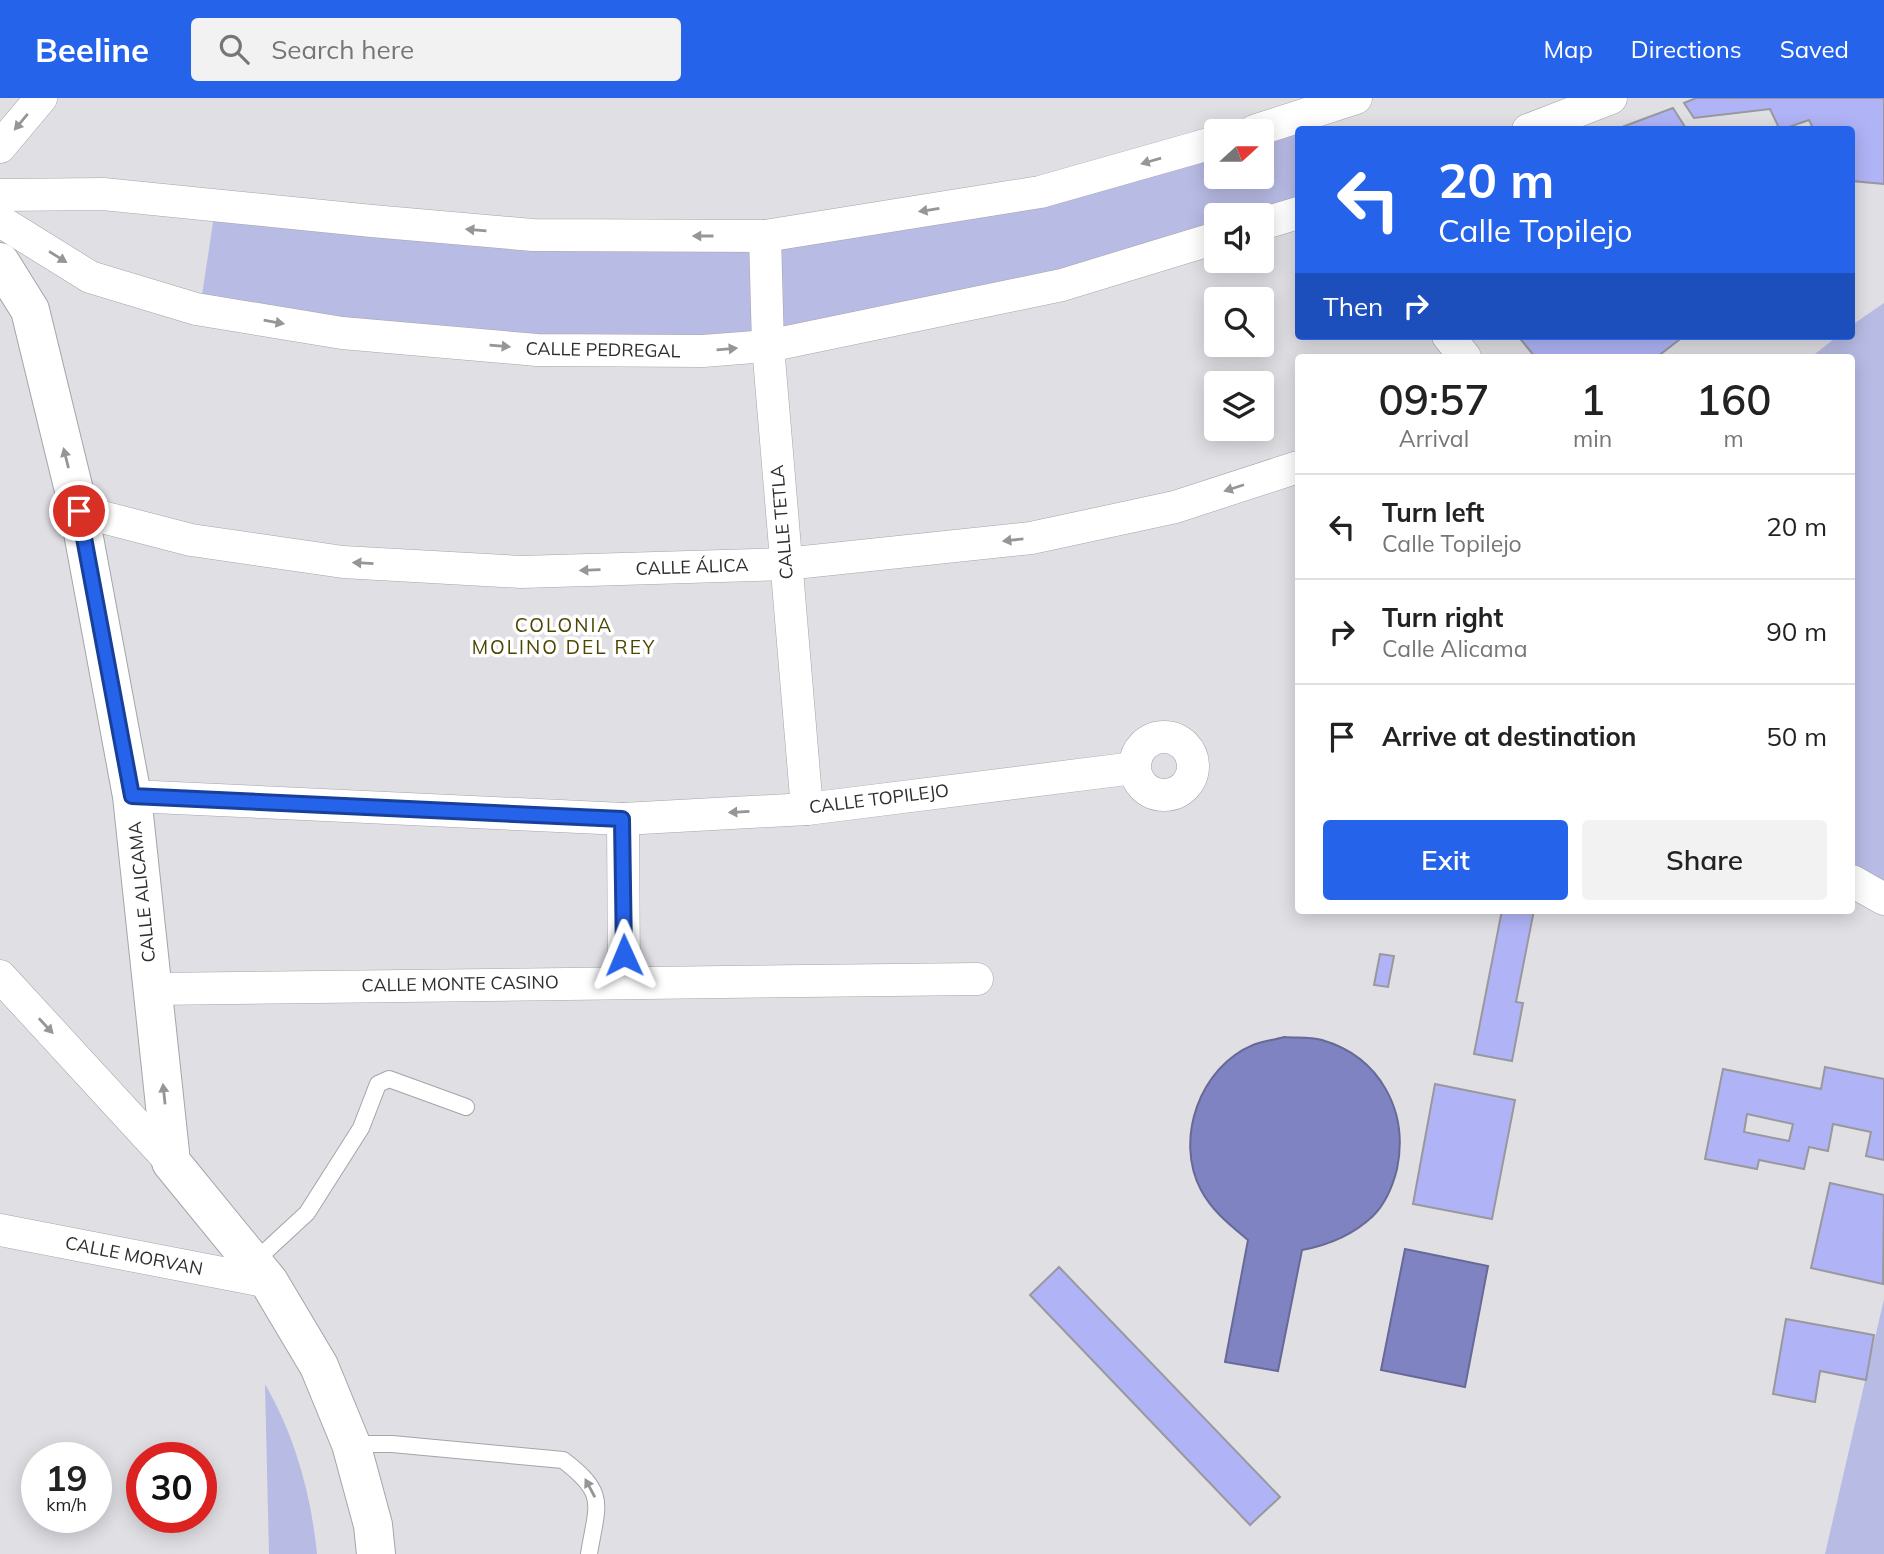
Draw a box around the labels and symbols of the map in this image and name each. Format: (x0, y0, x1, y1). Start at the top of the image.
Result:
one-way arrow (14, 114, 29, 131)
north arrow (1204, 119, 1274, 189)
one-way arrow (1140, 156, 1161, 166)
one-way arrow (918, 204, 940, 215)
one-way arrow (465, 224, 487, 235)
one-way arrow (692, 230, 714, 242)
one-way arrow (48, 250, 67, 263)
one-way arrow (263, 317, 285, 328)
street label: CALLE PEDREGAL (525, 337, 681, 362)
one-way arrow (489, 341, 511, 352)
one-way arrow (716, 343, 738, 354)
one-way arrow (60, 447, 71, 469)
street label: CALLE TETLA (765, 464, 798, 580)
pin (49, 481, 109, 541)
one-way arrow (1223, 483, 1244, 494)
one-way arrow (1001, 535, 1023, 546)
street label: CALLE ÁLICA (635, 553, 749, 580)
one-way arrow (352, 557, 374, 568)
one-way arrow (579, 565, 601, 576)
district label: COLONIA MOLINO DEL REY (472, 613, 656, 659)
street label: CALLE TOPILEJO (808, 779, 950, 818)
one-way arrow (728, 807, 750, 818)
street label: CALLE ALICAMA (123, 820, 160, 964)
position arrow (587, 918, 661, 992)
street label: CALLE MONTE CASINO (361, 970, 559, 997)
one-way arrow (38, 1017, 54, 1034)
one-way arrow (158, 1083, 169, 1105)
street label: CALLE MORVAN (63, 1231, 205, 1280)
speed limit sign: 30 (126, 1442, 217, 1533)
one-way arrow (585, 1478, 597, 1498)

